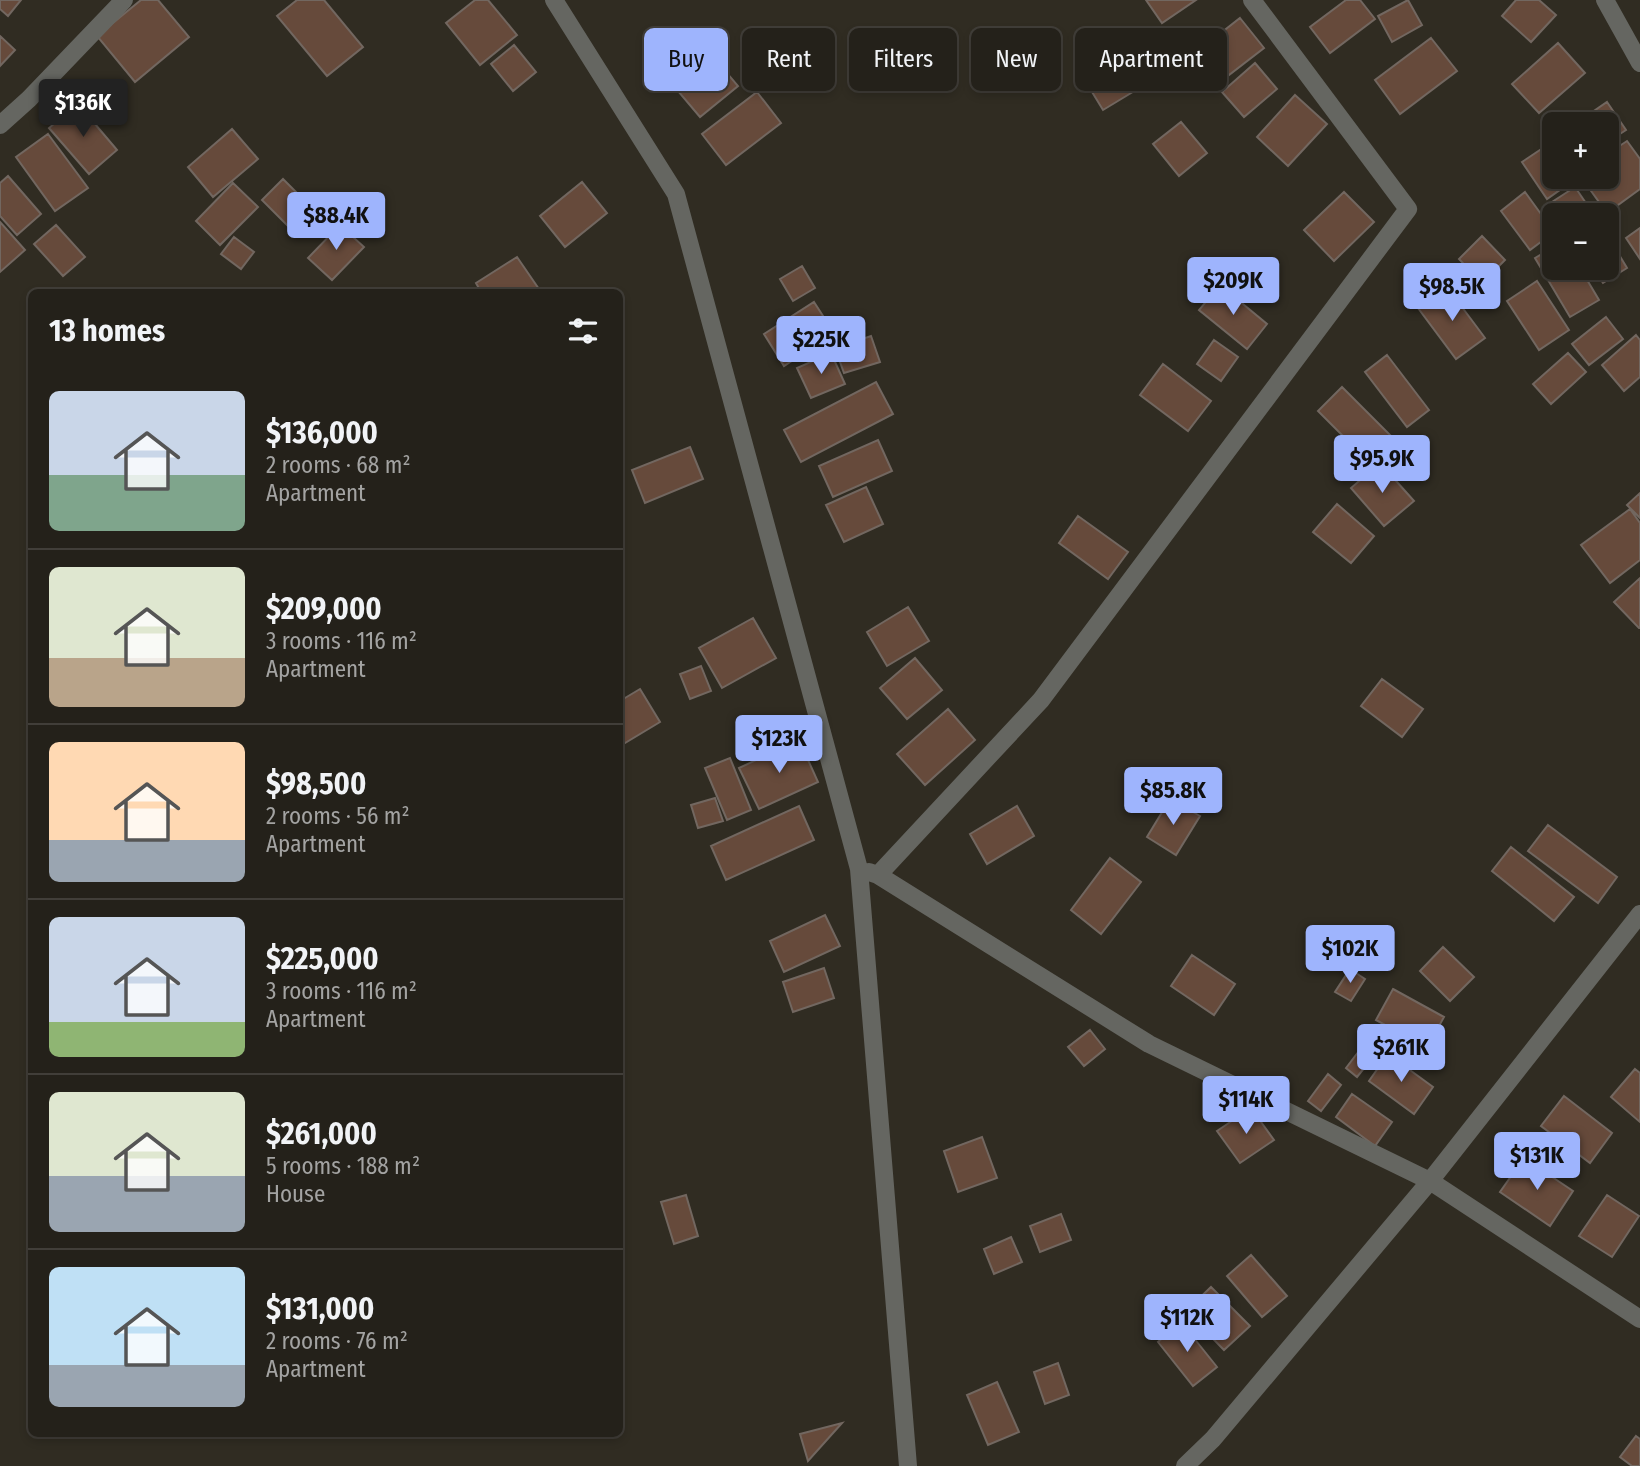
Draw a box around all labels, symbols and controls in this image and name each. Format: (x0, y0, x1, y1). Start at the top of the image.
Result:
chip: Buy (644, 28, 728, 91)
chip: Rent (742, 28, 835, 91)
chip: Filters (849, 28, 957, 91)
chip: New (971, 28, 1061, 91)
chip: Apartment (1075, 28, 1227, 91)
pin: $136K (34, 80, 132, 139)
text: $136K (55, 88, 111, 116)
map controls (1542, 112, 1619, 280)
button: + (1542, 112, 1619, 189)
pin: $88.4K (279, 192, 393, 252)
text: $88.4K (303, 201, 369, 229)
button: − (1542, 203, 1619, 280)
pin: $209K (1184, 258, 1282, 317)
pin: $98.5K (1395, 264, 1509, 323)
text: $209K (1203, 266, 1263, 294)
text: $98.5K (1419, 272, 1485, 300)
icon: filters (564, 312, 602, 350)
text: 13 homes (49, 313, 165, 349)
pin: $225K (772, 316, 870, 376)
text: $225K (792, 325, 850, 353)
text: $136,000 (266, 415, 378, 451)
icon: home (105, 419, 189, 503)
pin: $95.9K (1325, 435, 1439, 495)
text: $95.9K (1350, 444, 1414, 472)
text: 2 rooms · 68 m² (266, 451, 411, 479)
text: Apartment (266, 479, 366, 507)
text: $209,000 (266, 591, 382, 627)
icon: home (105, 595, 189, 679)
text: 3 rooms · 116 m² (266, 627, 417, 655)
text: Apartment (266, 655, 366, 683)
pin: $123K (730, 716, 828, 775)
text: $123K (751, 724, 807, 752)
text: $98,500 (266, 766, 366, 802)
pin: $85.8K (1116, 768, 1230, 827)
icon: home (105, 770, 189, 854)
text: $85.8K (1140, 776, 1206, 804)
text: 2 rooms · 56 m² (266, 802, 410, 830)
text: Apartment (266, 830, 366, 858)
pin: $102K (1301, 926, 1399, 985)
text: $102K (1322, 934, 1378, 962)
text: $225,000 (266, 941, 379, 977)
icon: home (105, 945, 189, 1029)
text: 3 rooms · 116 m² (266, 977, 417, 1005)
text: Apartment (266, 1005, 366, 1033)
pin: $261K (1352, 1024, 1450, 1084)
text: $261K (1373, 1033, 1429, 1061)
pin: $114K (1197, 1076, 1295, 1136)
text: $114K (1219, 1085, 1273, 1113)
text: $261,000 (266, 1116, 377, 1152)
icon: home (105, 1120, 189, 1204)
pin: $131K (1488, 1132, 1586, 1192)
text: $131K (1510, 1141, 1564, 1169)
text: 5 rooms · 188 m² (266, 1152, 420, 1180)
text: House (266, 1180, 325, 1208)
text: $131,000 (266, 1291, 374, 1327)
pin: $112K (1138, 1294, 1236, 1354)
icon: home (105, 1295, 189, 1379)
text: $112K (1160, 1303, 1214, 1331)
text: 2 rooms · 76 m² (266, 1327, 408, 1355)
text: Apartment (266, 1355, 366, 1383)

